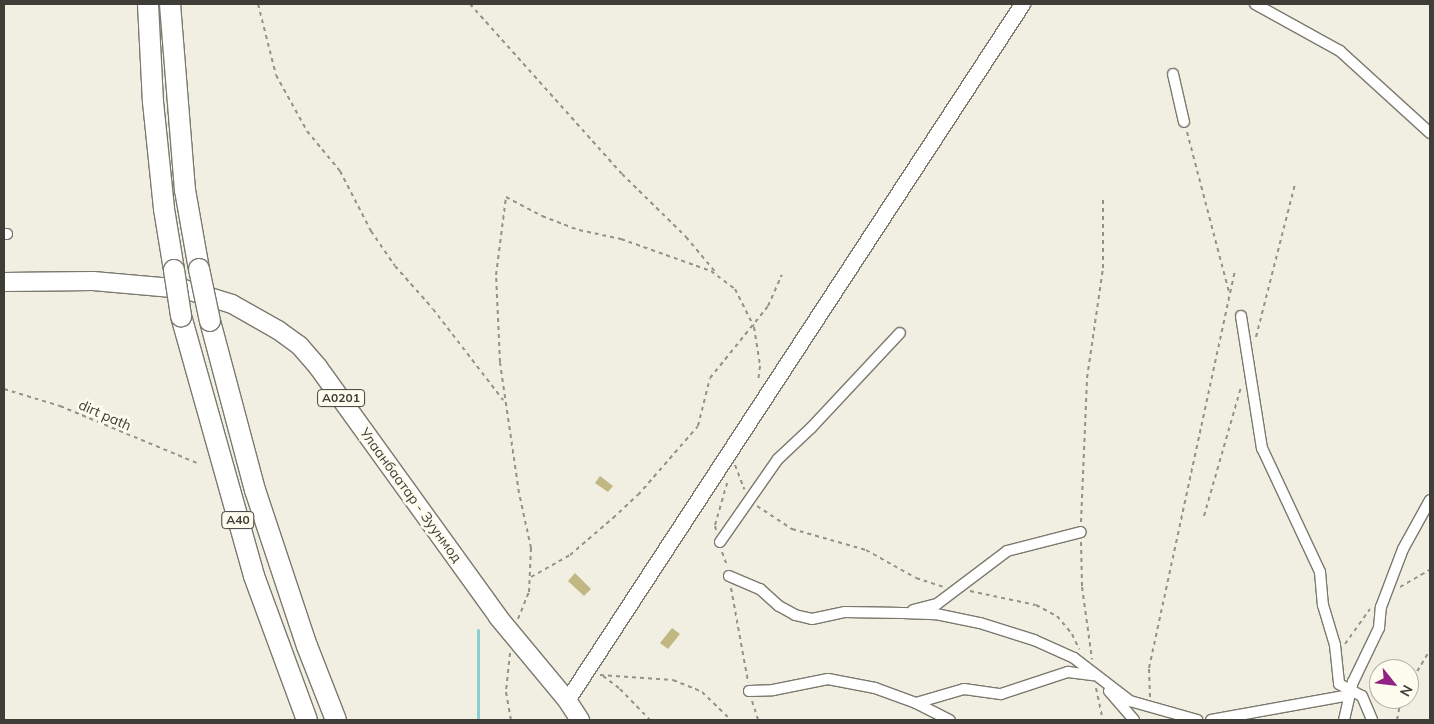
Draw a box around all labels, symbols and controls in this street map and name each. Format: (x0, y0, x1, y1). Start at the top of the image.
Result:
road number: A0201 (316, 388, 366, 408)
street label: dirt path (76, 396, 134, 434)
street label: Улаанбаатар - Зуунмод (356, 424, 466, 566)
road number: A40 (220, 510, 256, 530)
north arrow (1369, 659, 1419, 709)
text: N (1396, 682, 1417, 700)

